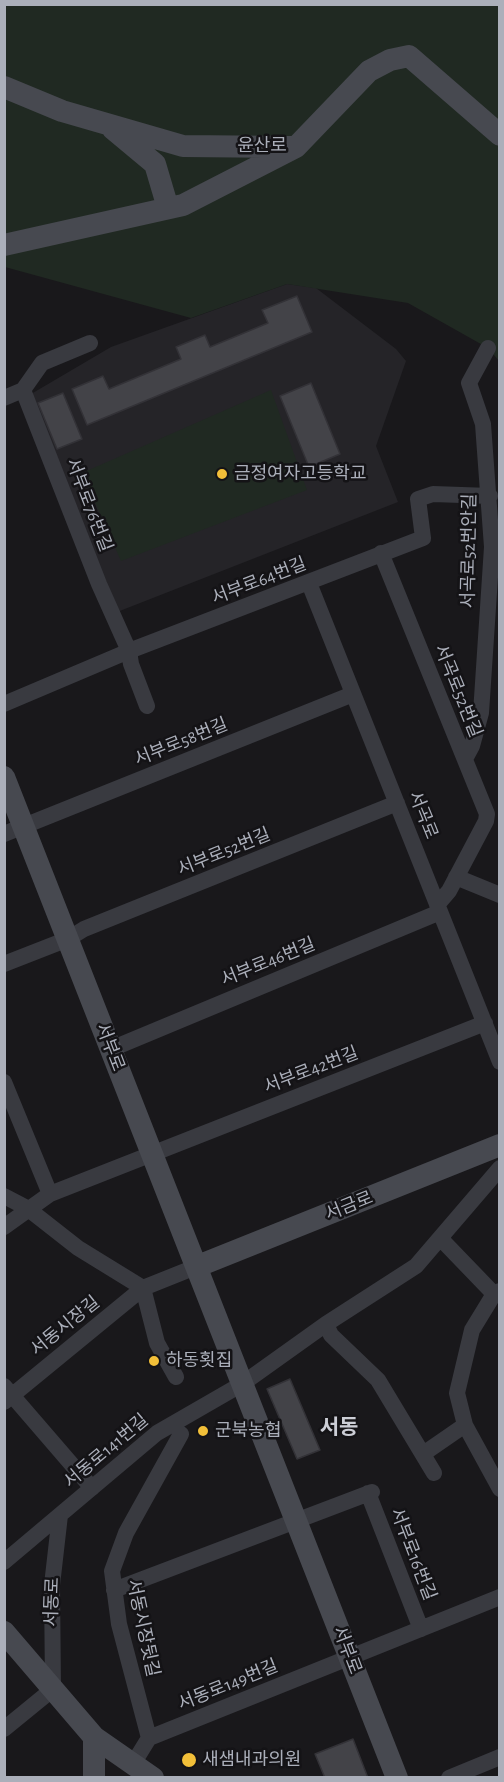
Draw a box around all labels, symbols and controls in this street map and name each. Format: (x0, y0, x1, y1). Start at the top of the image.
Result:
street label: 윤산로 (237, 135, 287, 157)
street label: 서부로76번길 (61, 455, 117, 555)
place label: 금정여자고등학교 (234, 463, 366, 485)
marker: 금정여자고등학교 (215, 467, 229, 481)
street label: 서곡로52번안길 (457, 493, 481, 609)
street label: 서부로64번길 (208, 553, 310, 609)
street label: 서곡로52번길 (430, 641, 486, 741)
street label: 서부로58번길 (131, 713, 231, 771)
street label: 서곡로 (404, 788, 442, 842)
street label: 서부로52번길 (174, 824, 274, 880)
street label: 서부로46번길 (218, 933, 318, 991)
street label: 서부로 (91, 1020, 129, 1074)
street label: 서부로42번길 (261, 1042, 361, 1098)
street label: 서금로 (322, 1187, 376, 1225)
street label: 서동시장길 (26, 1292, 104, 1360)
place label: 하동횟집 (166, 1350, 232, 1372)
marker: 하동횟집 (147, 1354, 161, 1368)
street label: 서동로141번길 (59, 1409, 153, 1493)
district label: 서동 (320, 1415, 358, 1441)
place label: 군북농협 (215, 1420, 281, 1442)
marker: 군북농협 (196, 1424, 210, 1438)
street label: 서부로16번길 (385, 1505, 441, 1603)
street label: 서동로 (40, 1577, 64, 1627)
street label: 서동시장뒷길 (122, 1577, 164, 1679)
street label: 서부로 (328, 1623, 366, 1677)
street label: 서동로149번길 (175, 1655, 281, 1715)
place label: 새샘내과의원 (202, 1749, 301, 1771)
marker: 새샘내과의원 (180, 1751, 198, 1769)

